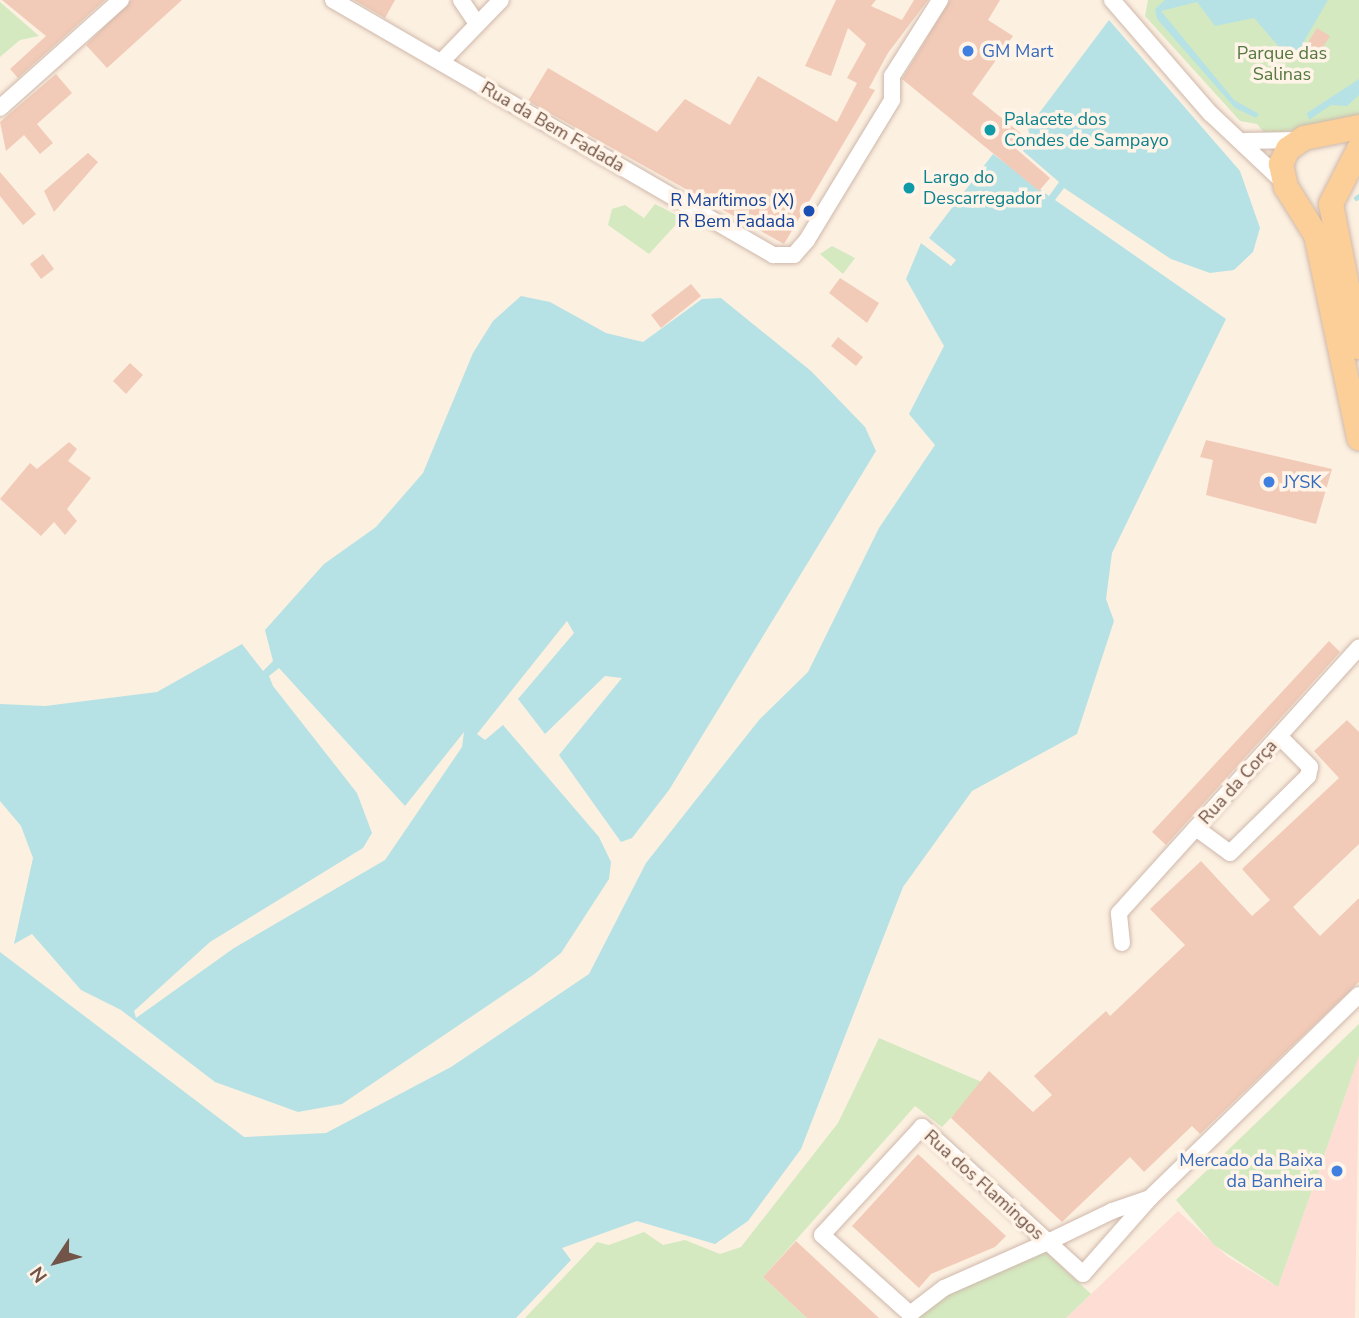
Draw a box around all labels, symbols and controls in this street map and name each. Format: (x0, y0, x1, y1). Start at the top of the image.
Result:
place label: GM Mart (982, 40, 1053, 62)
marker: GM Mart (960, 43, 976, 59)
park label: Parque das Salinas (1237, 43, 1327, 86)
street label: Rua da Bem Fadada (478, 77, 628, 177)
place label: Palacete dos Condes de Sampayo (1004, 109, 1169, 152)
marker: Palacete dos Condes de Sampayo (982, 122, 998, 138)
place label: Largo do Descarregador (923, 167, 1042, 210)
marker: Largo do Descarregador (901, 180, 917, 196)
place label: R Marítimos (X) R Bem Fadada (670, 190, 795, 232)
marker: R Marítimos (X) R Bem Fadada (801, 203, 817, 219)
place label: JYSK (1283, 471, 1321, 493)
marker: JYSK (1261, 474, 1277, 490)
street label: Rua da Corça (1194, 735, 1282, 829)
street label: Rua dos Flamingos (920, 1126, 1048, 1244)
place label: Mercado da Baixa da Banheira (1179, 1150, 1323, 1192)
marker: Mercado da Baixa da Banheira (1329, 1163, 1345, 1179)
north arrow (21, 1227, 91, 1297)
text: N (24, 1261, 54, 1288)

